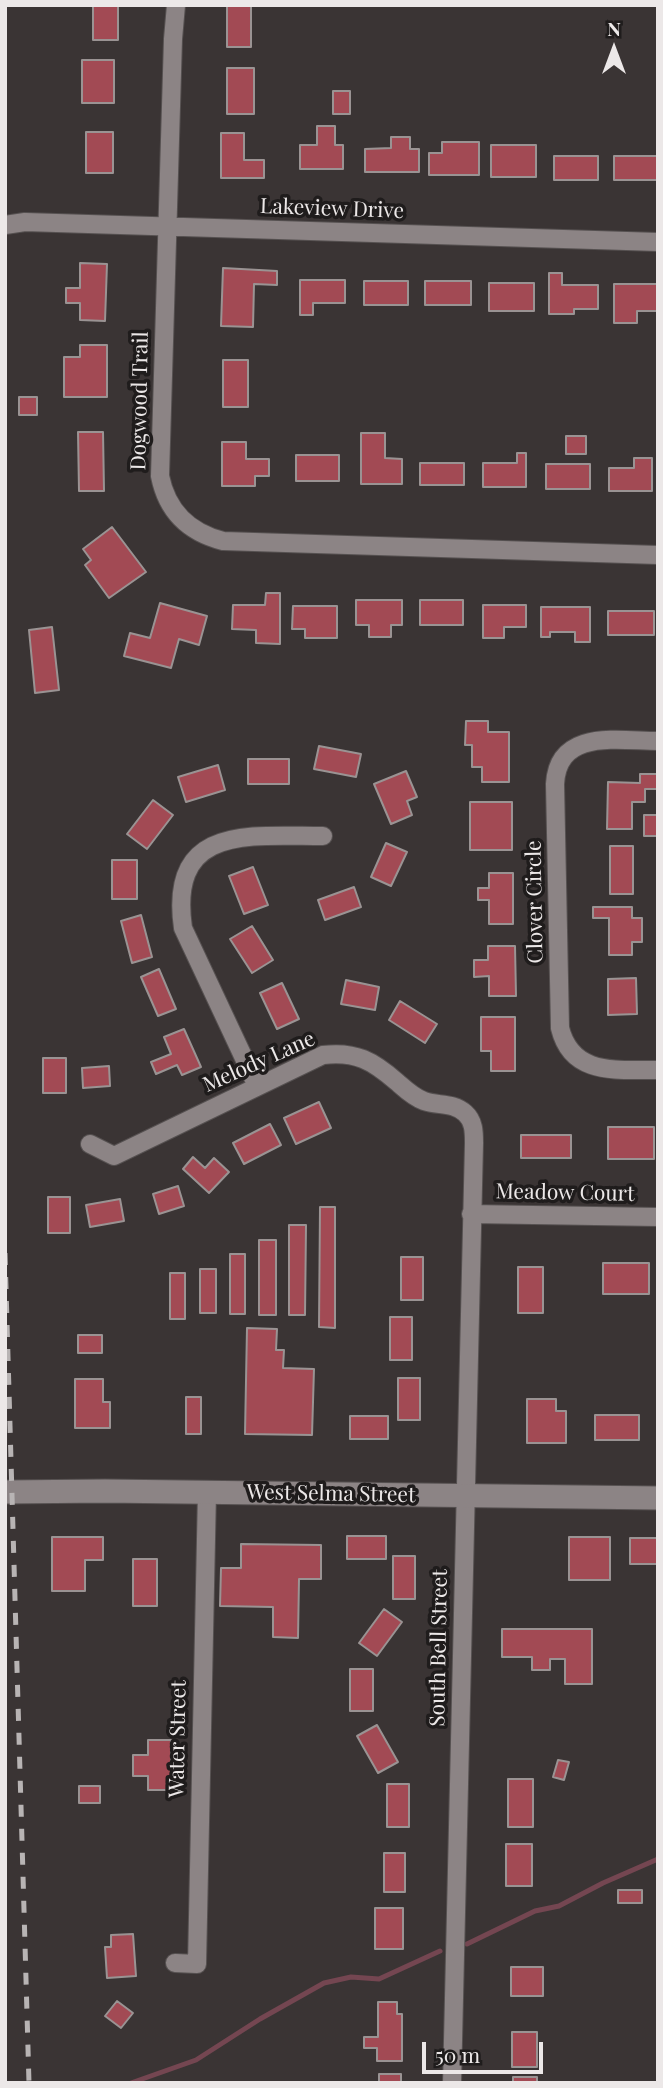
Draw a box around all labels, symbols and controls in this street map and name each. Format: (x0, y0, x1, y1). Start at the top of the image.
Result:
north arrow (579, 14, 649, 84)
text: N (607, 15, 621, 41)
street label: Lakeview Drive (260, 194, 404, 224)
street label: Dogwood Trail (126, 331, 154, 471)
street label: Clover Circle (521, 840, 549, 964)
street label: Melody Lane (199, 1026, 319, 1098)
street label: Meadow Court (495, 1179, 635, 1207)
street label: West Selma Street (246, 1480, 416, 1508)
street label: South Bell Street (425, 1569, 453, 1727)
street label: Water Street (164, 1680, 192, 1798)
scale bar (425, 2028, 546, 2072)
text: 50 m (435, 2040, 480, 2068)

